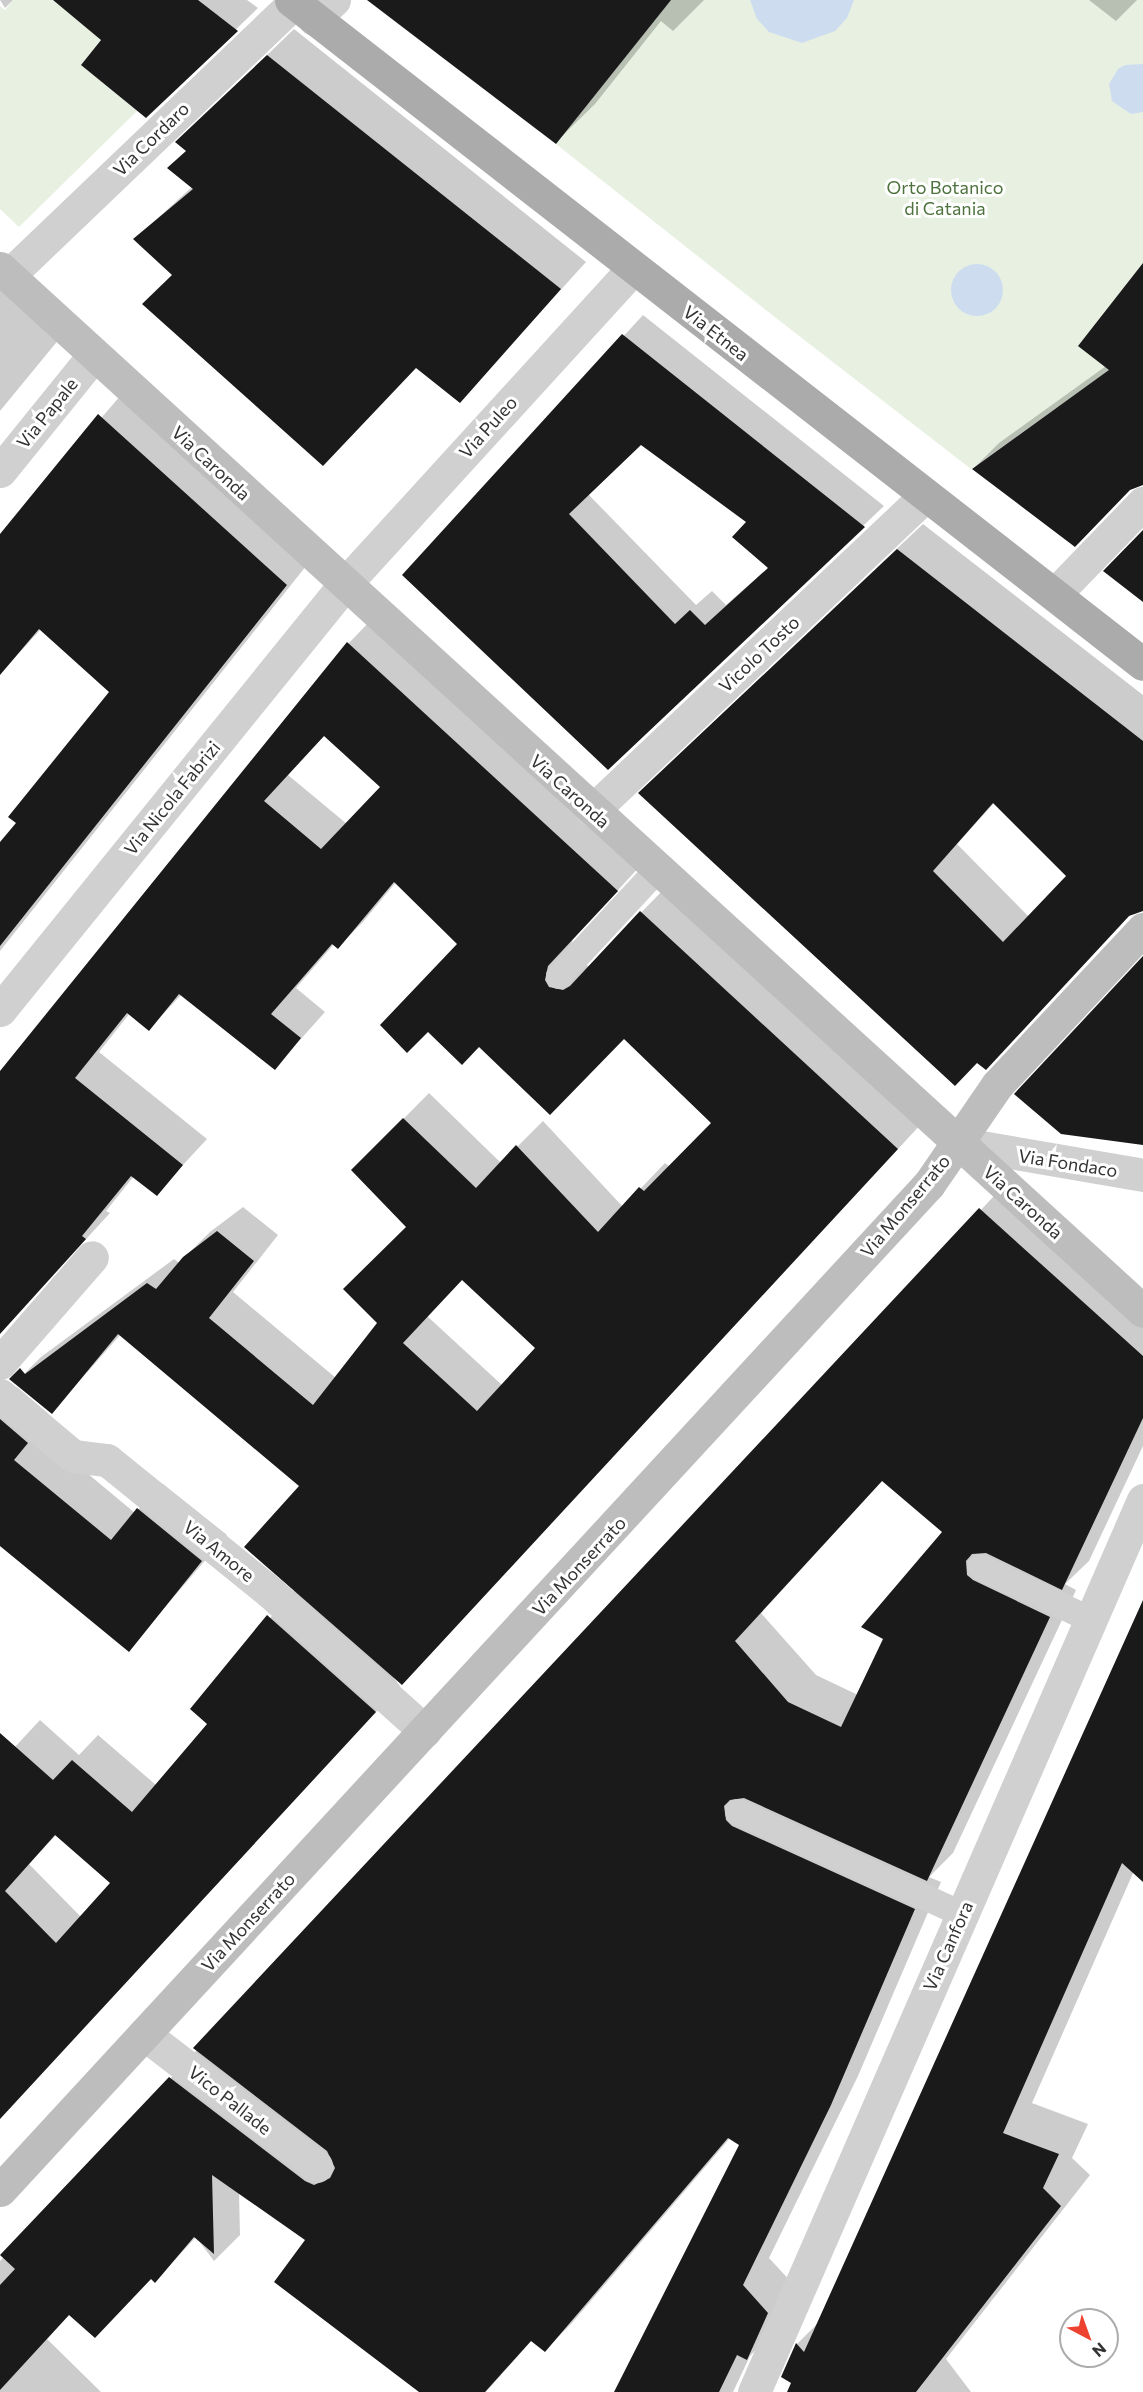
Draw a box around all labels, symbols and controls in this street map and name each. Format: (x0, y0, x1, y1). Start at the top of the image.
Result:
street label: Via Cordaro (109, 97, 193, 181)
park label: Orto Botanico di Catania (887, 177, 1003, 219)
street label: Via Etnea (679, 301, 753, 365)
street label: Via Papale (12, 373, 82, 453)
street label: Via Puleo (455, 392, 521, 462)
street label: Via Caronda (167, 421, 255, 505)
street label: Vicolo Tosto (714, 611, 804, 697)
street label: Via Nicola Fabrizi (119, 737, 225, 859)
street label: Via Caronda (526, 750, 614, 832)
street label: Via Fondaco (1017, 1144, 1119, 1182)
street label: Via Monserrato (856, 1150, 954, 1262)
street label: Via Caronda (979, 1161, 1067, 1243)
street label: Via Monserrato (528, 1512, 630, 1620)
street label: Via Amore (179, 1516, 259, 1586)
street label: Via Monserrato (197, 1868, 299, 1976)
street label: Via Canfora (919, 1898, 977, 1994)
street label: Vico Pallade (184, 2061, 276, 2139)
north arrow (1059, 2308, 1119, 2368)
text: N (1089, 2339, 1111, 2362)

